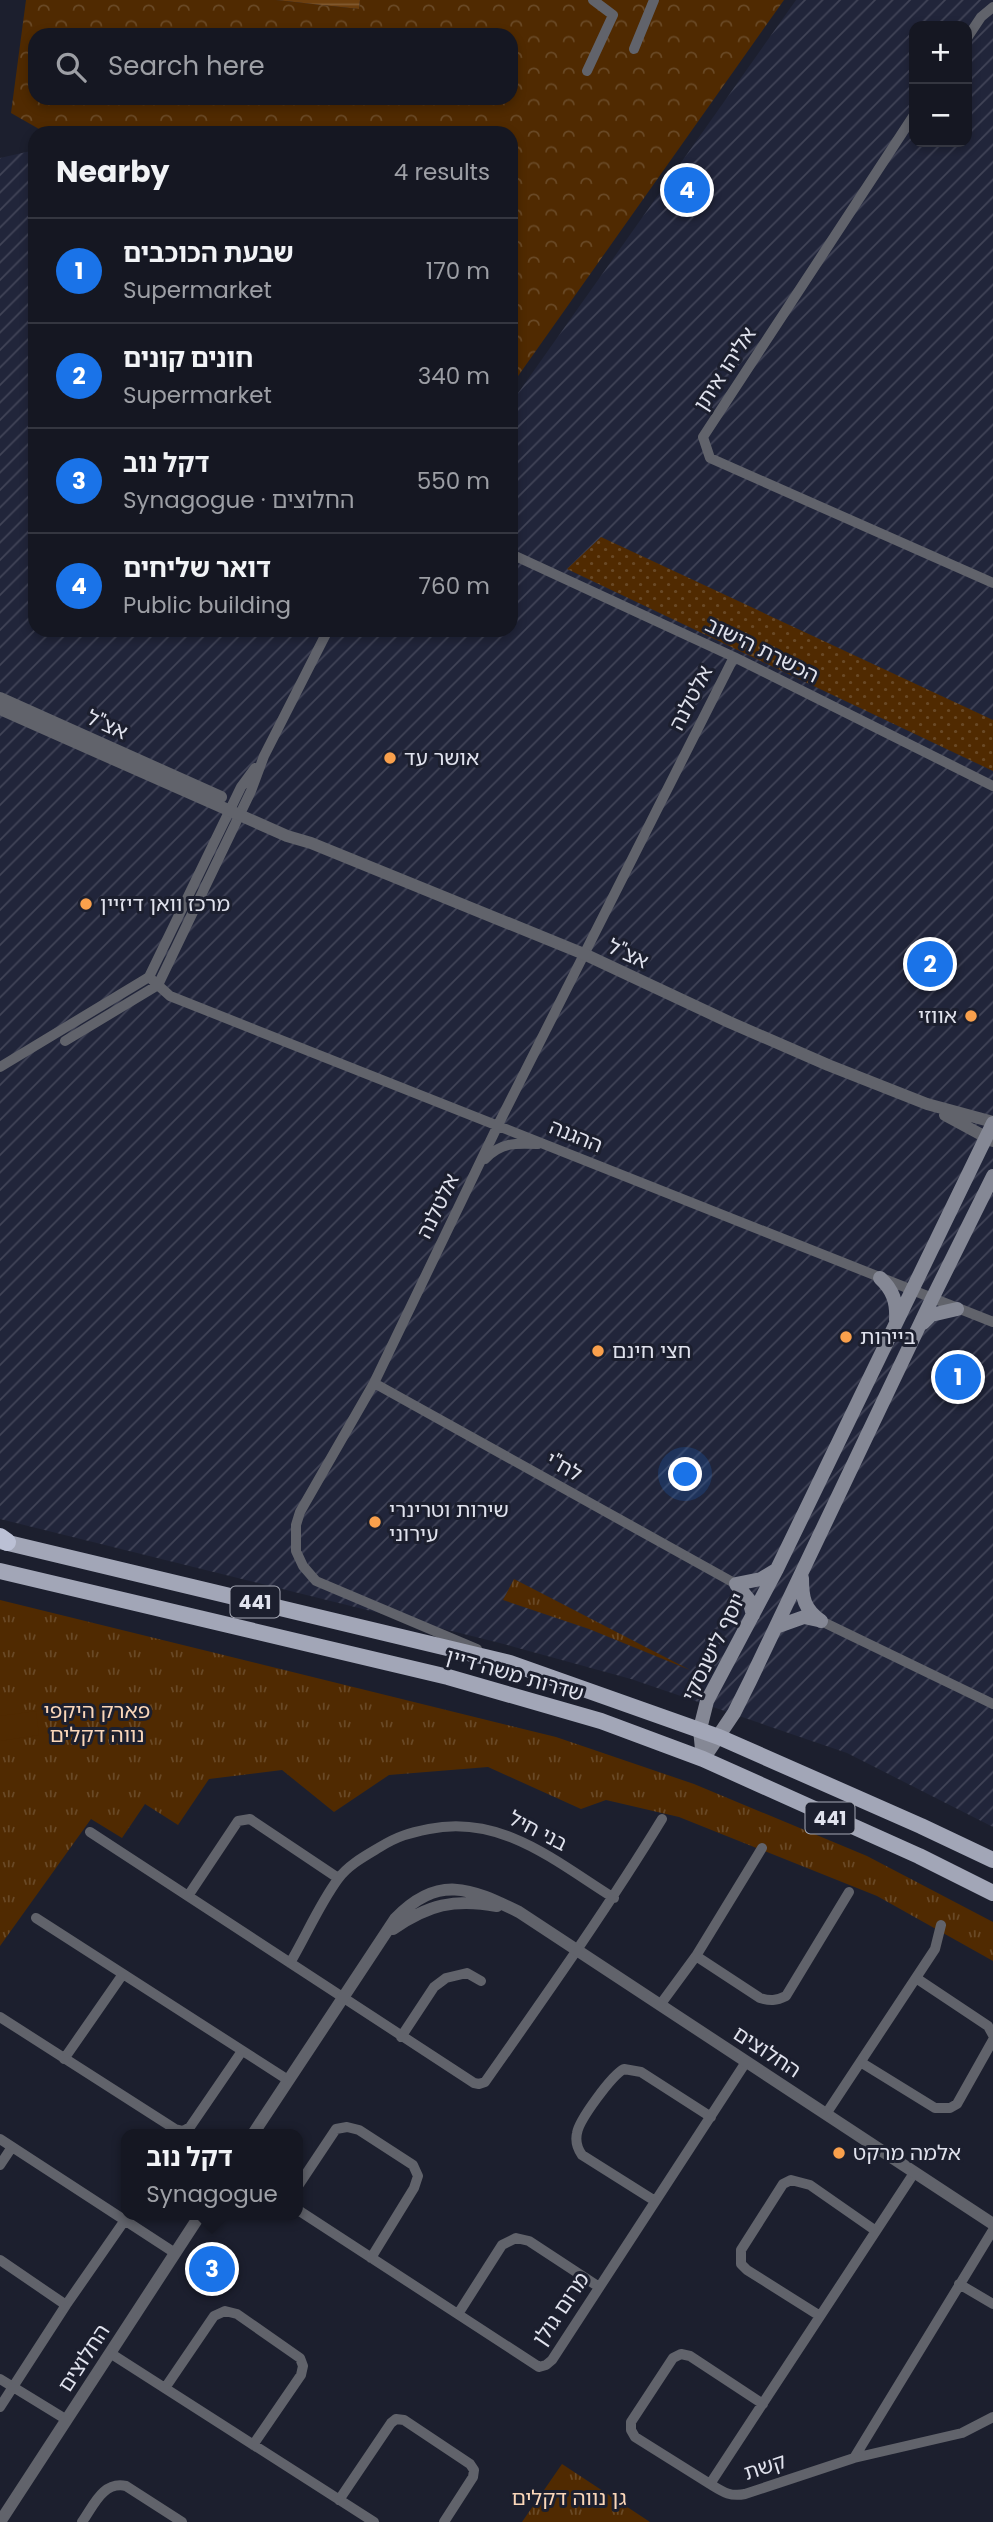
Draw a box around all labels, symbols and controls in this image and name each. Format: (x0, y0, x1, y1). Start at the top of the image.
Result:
map controls (909, 21, 972, 147)
button: + (909, 21, 972, 84)
search box (28, 28, 518, 105)
icon: search (52, 48, 90, 86)
text: Search here (108, 48, 265, 84)
button: − (909, 84, 972, 147)
text: Nearby (56, 150, 170, 193)
text: 4 results (394, 156, 490, 188)
pin: 4 (664, 164, 710, 216)
text: שבעת הכוכבים (123, 235, 294, 271)
text: 1 (75, 255, 83, 287)
text: 170 m (426, 255, 490, 287)
text: Supermarket (123, 274, 272, 306)
street label: אליהו איתן (687, 321, 763, 416)
text: חונים קונים (123, 340, 253, 376)
text: 2 (72, 360, 86, 392)
text: 340 m (418, 360, 490, 392)
text: Supermarket (123, 379, 272, 411)
text: דקל נוב (123, 445, 209, 481)
text: 3 (72, 465, 86, 497)
text: 550 m (417, 465, 490, 497)
text: Synagogue · החלוצים (123, 484, 354, 516)
text: דואר שליחים (123, 550, 271, 586)
text: 4 (71, 570, 87, 602)
text: 760 m (419, 570, 490, 602)
text: Public building (123, 589, 291, 621)
street label: הכשרת הישוב (701, 610, 824, 689)
street label: אלטלנה (662, 660, 719, 735)
street label: אצ"ל (82, 703, 132, 746)
place label: אושר עד (404, 743, 479, 772)
marker: אושר עד (382, 750, 398, 766)
place label: מרכז וואן דיזיין (100, 889, 230, 918)
marker: מרכז וואן דיזיין (78, 896, 94, 912)
street label: אצ"ל (603, 932, 653, 976)
pin: 2 (907, 938, 953, 990)
place label: אווזי (918, 1001, 957, 1030)
marker: אווזי (963, 1008, 979, 1024)
street label: ההגנה (545, 1112, 607, 1159)
street label: אלטלנה (409, 1168, 466, 1243)
place label: ביירות (860, 1322, 916, 1351)
marker: ביירות (838, 1329, 854, 1345)
place label: חצי חינם (612, 1336, 691, 1365)
marker: חצי חינם (590, 1343, 606, 1359)
pin: 1 (935, 1351, 981, 1403)
street label: לח"י (541, 1445, 588, 1488)
your location (668, 1457, 702, 1491)
place label: שירות וטרינרי עירוני (389, 1495, 509, 1548)
marker: שירות וטרינרי עירוני (367, 1514, 383, 1530)
road number: 441 (230, 1586, 280, 1618)
street label: יוסף לישנסקי (675, 1588, 752, 1706)
street label: שדרות משה דיין (443, 1641, 587, 1708)
park label: פארק היקפי נווה דקלים (44, 1696, 151, 1749)
road number: 441 (806, 1802, 854, 1834)
street label: בני חיל (504, 1803, 573, 1858)
street label: החלוצים (728, 2019, 807, 2084)
popup (121, 2129, 303, 2220)
place label: אלמה מרקט (853, 2138, 961, 2167)
text: דקל נוב (146, 2139, 233, 2175)
marker: אלמה מרקט (831, 2145, 847, 2161)
text: Synagogue (146, 2178, 278, 2210)
pin: 3 (189, 2243, 235, 2295)
street label: מרום גולן (525, 2266, 596, 2351)
street label: החלוצים (51, 2318, 116, 2397)
street label: קשת (740, 2446, 790, 2487)
park label: גן נווה דקלים (511, 2483, 627, 2512)

